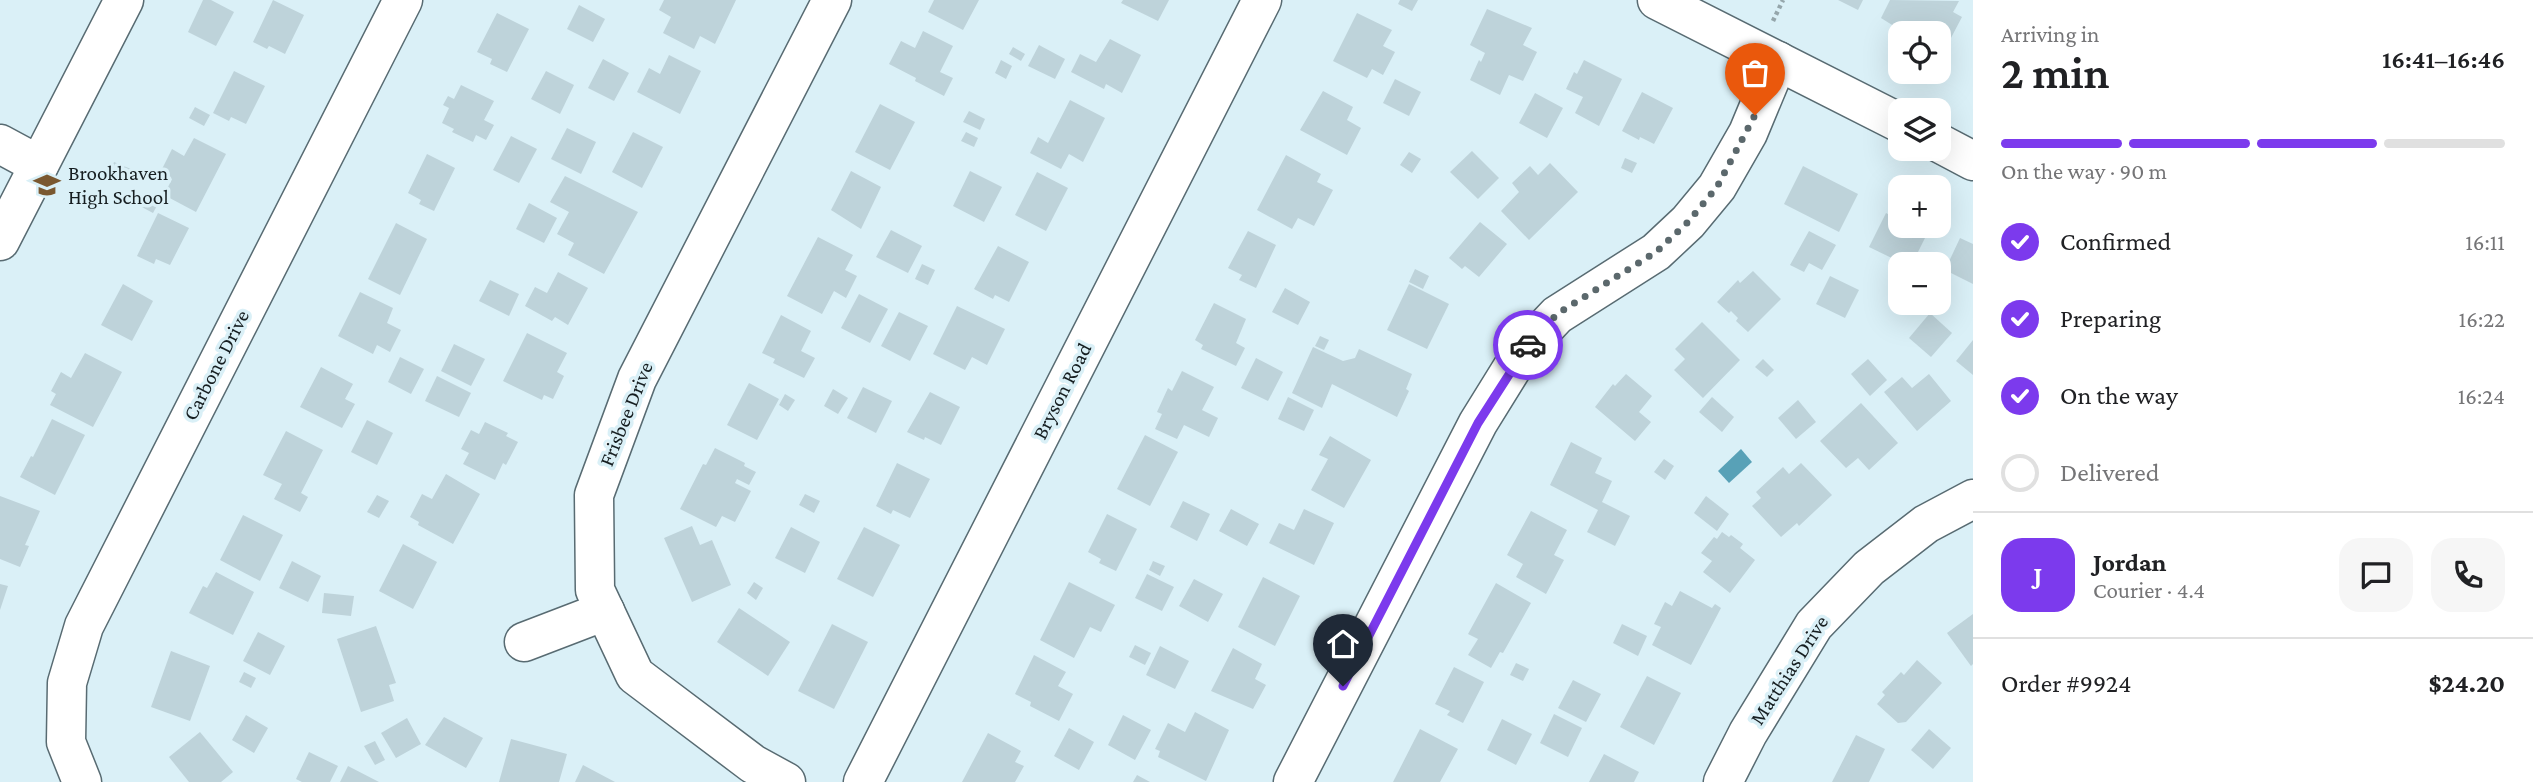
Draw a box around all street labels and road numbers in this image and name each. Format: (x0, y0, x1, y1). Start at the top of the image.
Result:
street label: Carbone Drive (178, 306, 254, 424)
street label: Bryson Road (1027, 339, 1097, 443)
street label: Frisbee Drive (594, 358, 658, 470)
street label: Matthias Drive (1745, 611, 1833, 729)

